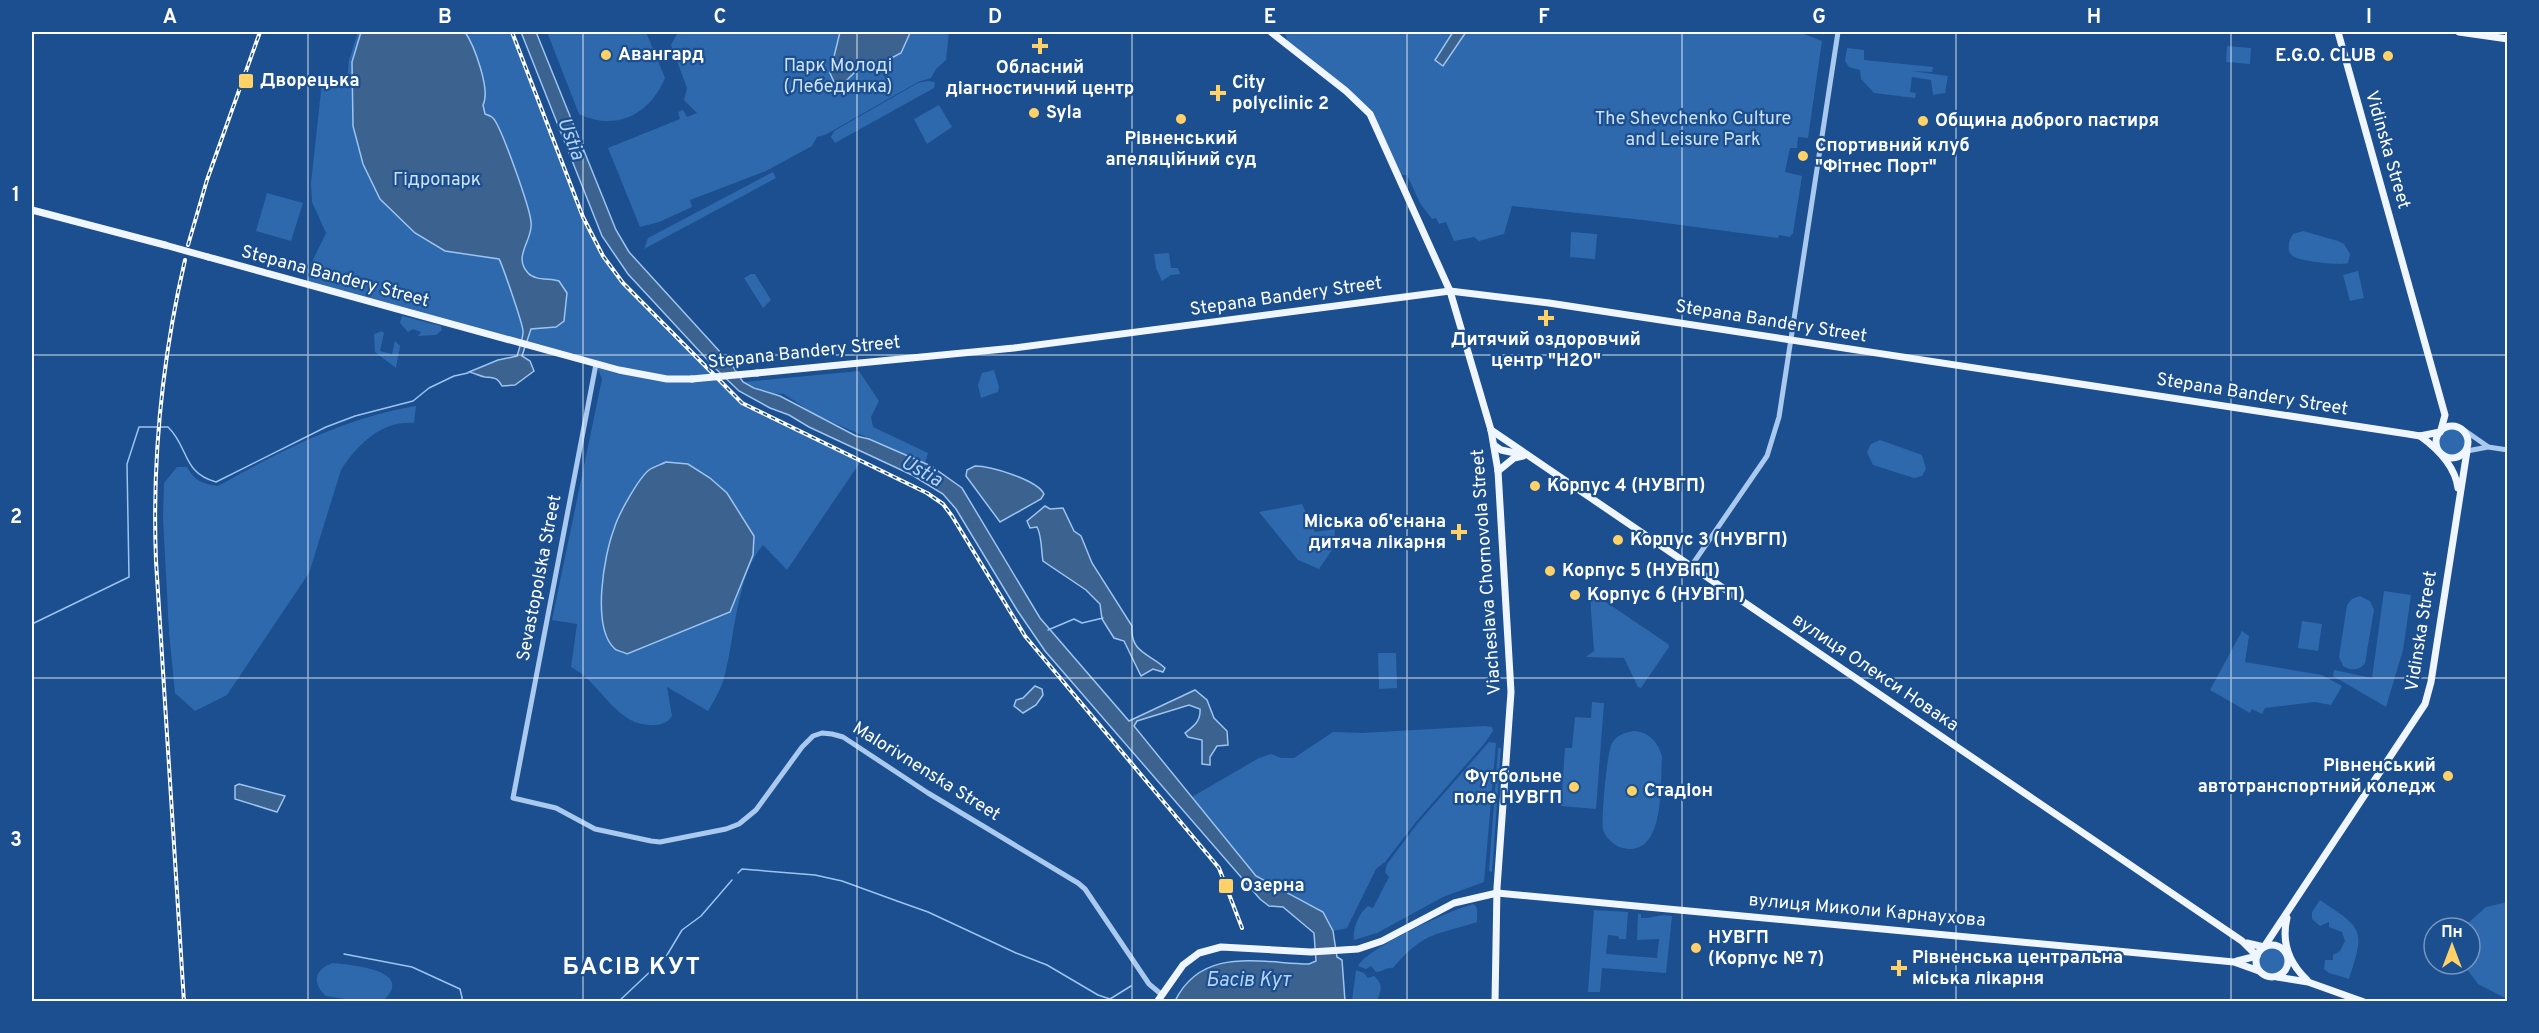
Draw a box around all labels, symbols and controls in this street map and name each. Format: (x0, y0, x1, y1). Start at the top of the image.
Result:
text: A (163, 5, 177, 31)
text: B (438, 5, 452, 31)
text: C (714, 5, 726, 31)
text: D (988, 5, 1002, 31)
text: E (1264, 5, 1276, 31)
text: F (1538, 5, 1550, 31)
text: G (1812, 5, 1826, 31)
text: H (2087, 5, 2101, 31)
text: I (2366, 5, 2372, 31)
marker: Обласний діагностичний центр (1031, 37, 1049, 55)
place label: Авангард (618, 44, 704, 67)
place label: E.G.O. CLUB (2275, 45, 2376, 68)
marker: Авангард (599, 48, 613, 62)
marker: E.G.O. CLUB (2381, 49, 2395, 63)
park label: Парк Молоді (Лебединка) (784, 55, 892, 99)
place label: Обласний діагностичний центр (946, 57, 1134, 101)
place label: Дворецька (260, 70, 360, 93)
marker: Дворецька (237, 72, 255, 90)
place label: City polyclinic 2 (1232, 72, 1329, 116)
marker: City polyclinic 2 (1209, 84, 1227, 102)
street label: Vidinska Street (2359, 88, 2415, 212)
place label: Syla (1046, 102, 1082, 125)
marker: Syla (1027, 106, 1041, 120)
park label: The Shevchenko Culture and Leisure Park (1595, 108, 1791, 152)
place label: Община доброго пастиря (1935, 110, 2159, 133)
marker: Рівненський апеляційний суд (1174, 112, 1188, 126)
water label: Ustia (550, 114, 590, 165)
marker: Община доброго пастиря (1916, 114, 1930, 128)
place label: Рівненський апеляційний суд (1105, 128, 1257, 172)
place label: Спортивний клуб "Фітнес Порт" (1815, 135, 1970, 179)
marker: Спортивний клуб "Фітнес Порт" (1796, 149, 1810, 163)
park label: Гідропарк (393, 169, 481, 192)
text: 1 (12, 183, 20, 209)
street label: Stepana Bandery Street (238, 241, 432, 313)
street label: Stepana Bandery Street (1189, 272, 1383, 322)
street label: Stepana Bandery Street (1674, 295, 1868, 349)
marker: Дитячий оздоровчий центр "H2O" (1537, 309, 1555, 327)
place label: Дитячий оздоровчий центр "H2O" (1451, 329, 1641, 373)
street label: Stepana Bandery Street (706, 331, 902, 375)
street label: Stepana Bandery Street (2155, 368, 2349, 422)
street label: Viacheslava Chornovola Street (1467, 448, 1507, 696)
water label: Ustia (896, 450, 947, 494)
place label: Корпус 4 (НУВГП) (1547, 475, 1705, 498)
marker: Корпус 4 (НУВГП) (1528, 479, 1542, 493)
street label: Sevastopolska Street (513, 493, 567, 663)
text: 2 (10, 505, 22, 531)
place label: Міська об'єнана дитяча лікарня (1304, 511, 1446, 555)
marker: Міська об'єнана дитяча лікарня (1450, 523, 1468, 541)
place label: Корпус 3 (НУВГП) (1630, 529, 1788, 552)
marker: Корпус 3 (НУВГП) (1611, 533, 1625, 547)
place label: Корпус 5 (НУВГП) (1562, 560, 1720, 583)
marker: Корпус 5 (НУВГП) (1543, 564, 1557, 578)
street label: Vidinska Street (2401, 569, 2443, 693)
place label: Корпус 6 (НУВГП) (1587, 584, 1745, 607)
marker: Корпус 6 (НУВГП) (1568, 588, 1582, 602)
street label: вулиця Олекси Новака (1787, 609, 1963, 737)
street label: Malorivnenska Street (848, 717, 1004, 827)
place label: Рівненський автотранспортний коледж (2198, 755, 2436, 799)
place label: Футбольне поле НУВГП (1454, 766, 1562, 810)
marker: Рівненський автотранспортний коледж (2441, 769, 2455, 783)
marker: Футбольне поле НУВГП (1567, 780, 1581, 794)
place label: Стадіон (1644, 780, 1713, 803)
marker: Стадіон (1625, 784, 1639, 798)
text: 3 (10, 828, 22, 854)
place label: Озерна (1240, 875, 1305, 898)
marker: Озерна (1217, 877, 1235, 895)
street label: вулиця Миколи Карнаухова (1748, 889, 1986, 933)
north arrow (2422, 916, 2482, 976)
text: Пн (2441, 923, 2463, 943)
place label: НУВГП (Корпус № 7) (1708, 927, 1824, 971)
marker: НУВГП (Корпус № 7) (1689, 941, 1703, 955)
place label: Рівненська центральна міська лікарня (1912, 947, 2123, 991)
district label: БАСІВ КУТ (562, 953, 702, 983)
marker: Рівненська центральна міська лікарня (1890, 959, 1908, 977)
water label: Басів Кут (1206, 968, 1292, 994)

